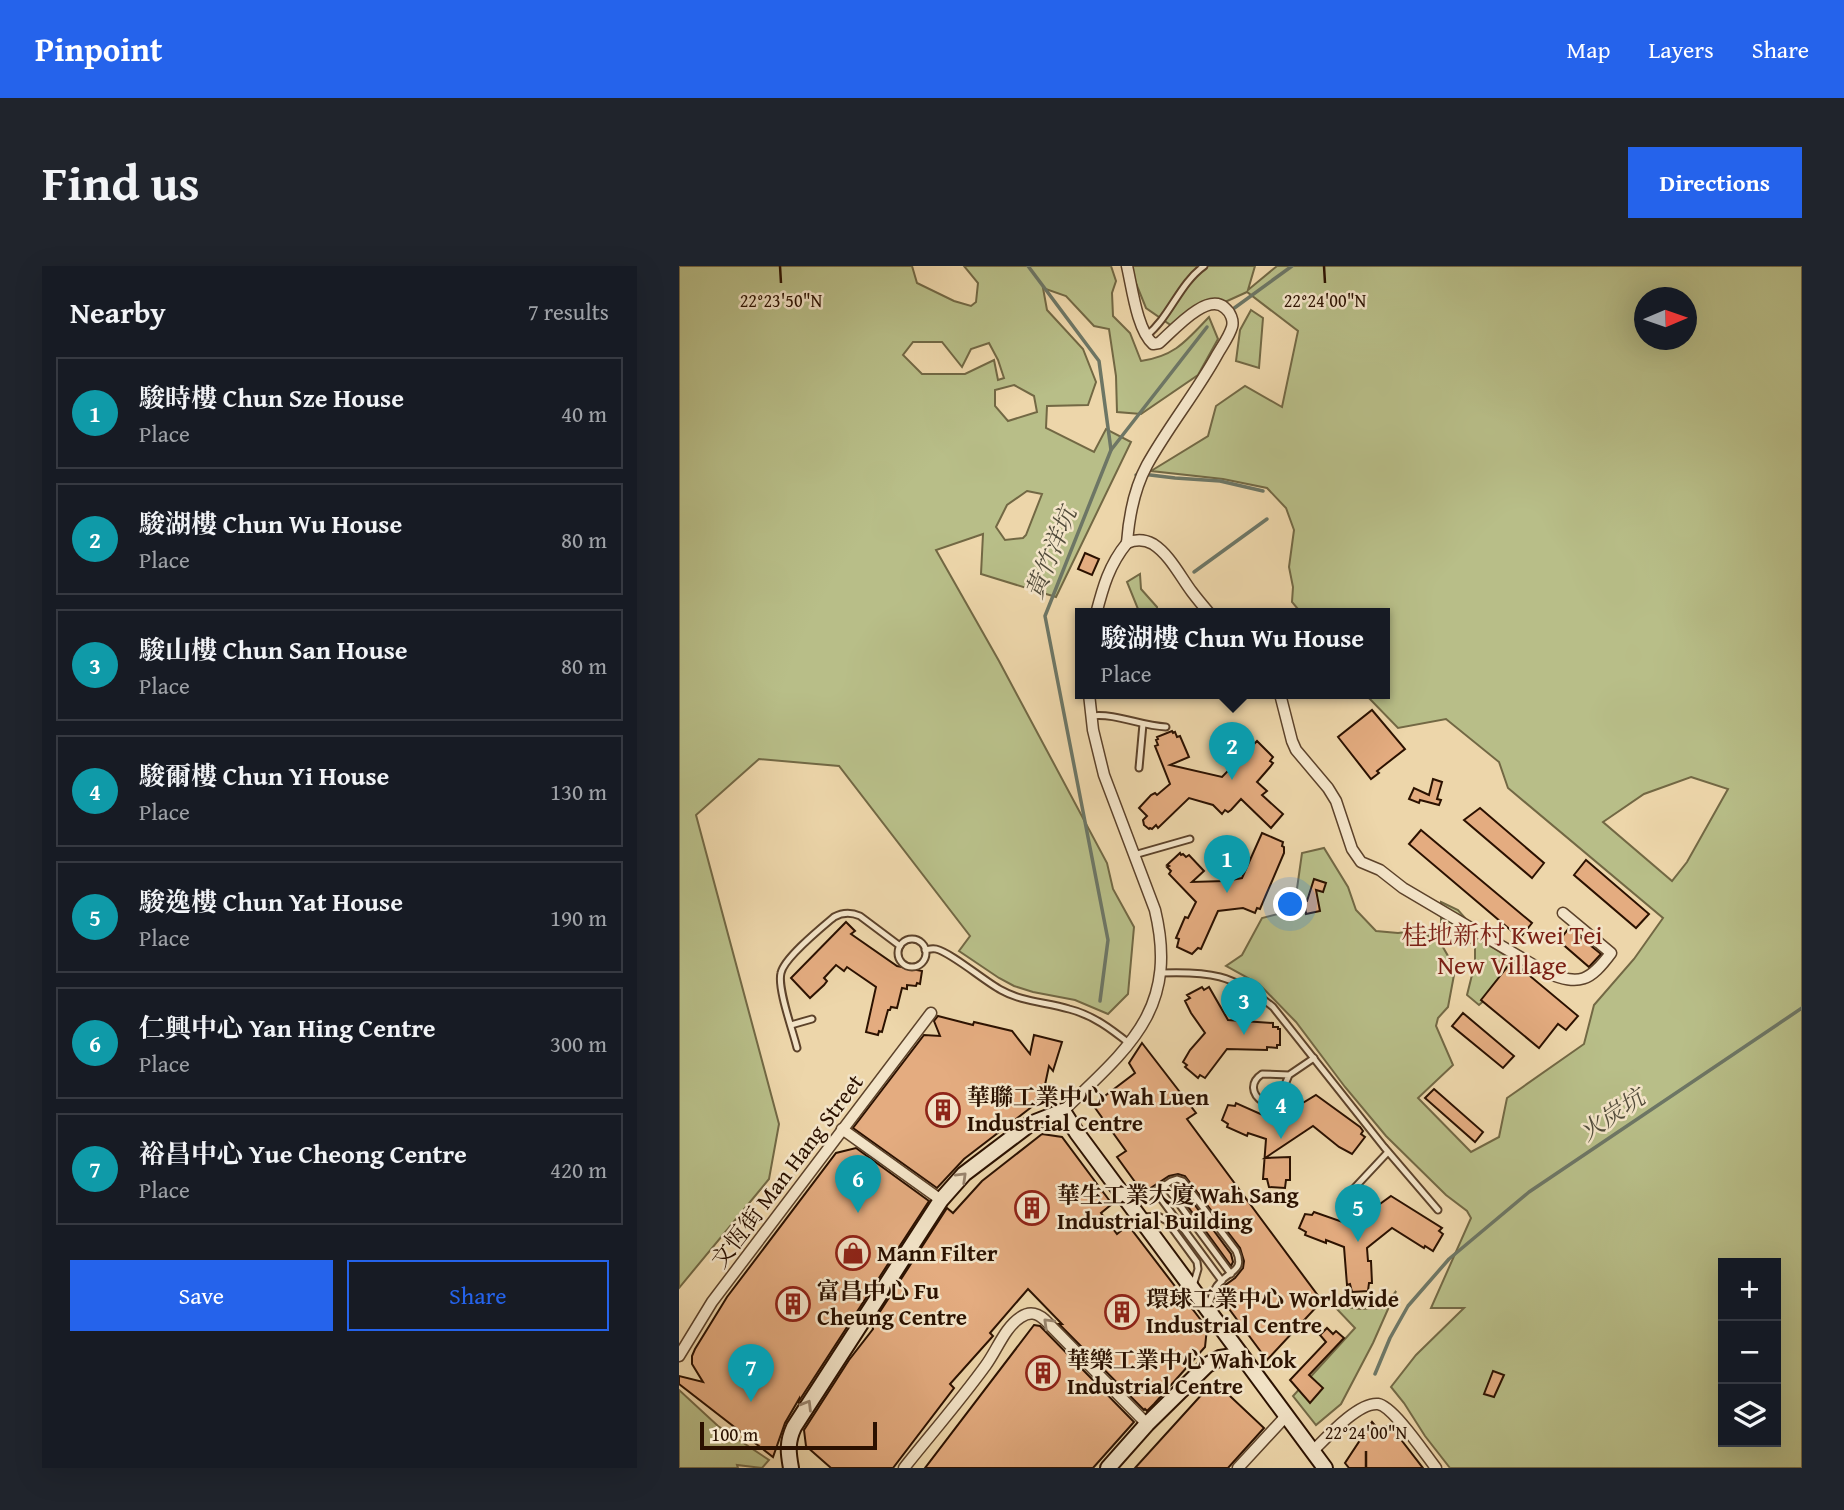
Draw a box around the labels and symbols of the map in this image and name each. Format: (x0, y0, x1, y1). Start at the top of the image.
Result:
text: 22°23'50"N (740, 287, 823, 314)
text: 22°24'00"N (1284, 287, 1367, 314)
north arrow (1634, 287, 1697, 350)
water label: 黃竹洋坑 (1016, 498, 1086, 604)
pin: 2 (1209, 722, 1255, 780)
pin: 1 (1204, 835, 1250, 893)
your location (1273, 887, 1307, 921)
district label: 桂地新村 Kwei Tei New Village (1401, 915, 1603, 984)
pin: 3 (1221, 977, 1267, 1035)
street label: 文恆街 Man Hang Street (703, 1067, 871, 1275)
water label: 火炭坑 (1572, 1078, 1655, 1149)
place label: 華聯工業中心 Wah Luen Industrial Centre (967, 1080, 1210, 1139)
pin: 4 (1258, 1081, 1304, 1139)
building icon: 華聯工業中心 Wah Luen Industrial Centre (924, 1091, 962, 1129)
pin: 6 (835, 1155, 881, 1213)
one-way arrow (954, 1172, 967, 1185)
place label: 華生工業大廈 Wah Sang Industrial Building (1057, 1178, 1300, 1237)
pin: 5 (1335, 1184, 1381, 1242)
building icon: 華生工業大廈 Wah Sang Industrial Building (1013, 1189, 1051, 1227)
shop icon: Mann Filter (834, 1234, 872, 1272)
place label: Mann Filter (877, 1236, 998, 1269)
place label: 富昌中心 Fu Cheung Centre (817, 1274, 967, 1333)
place label: 環球工業中心 Worldwide Industrial Centre (1146, 1282, 1399, 1341)
building icon: 富昌中心 Fu Cheung Centre (774, 1285, 812, 1323)
building icon: 環球工業中心 Worldwide Industrial Centre (1103, 1293, 1141, 1331)
one-way arrow (1043, 1319, 1056, 1332)
place label: 華樂工業中心 Wah Lok Industrial Centre (1067, 1343, 1297, 1402)
pin: 7 (728, 1344, 774, 1402)
building icon: 華樂工業中心 Wah Lok Industrial Centre (1024, 1354, 1062, 1392)
one-way arrow (799, 1399, 812, 1412)
scale bar (700, 1419, 877, 1451)
text: 22°24'00"N (1325, 1419, 1408, 1446)

